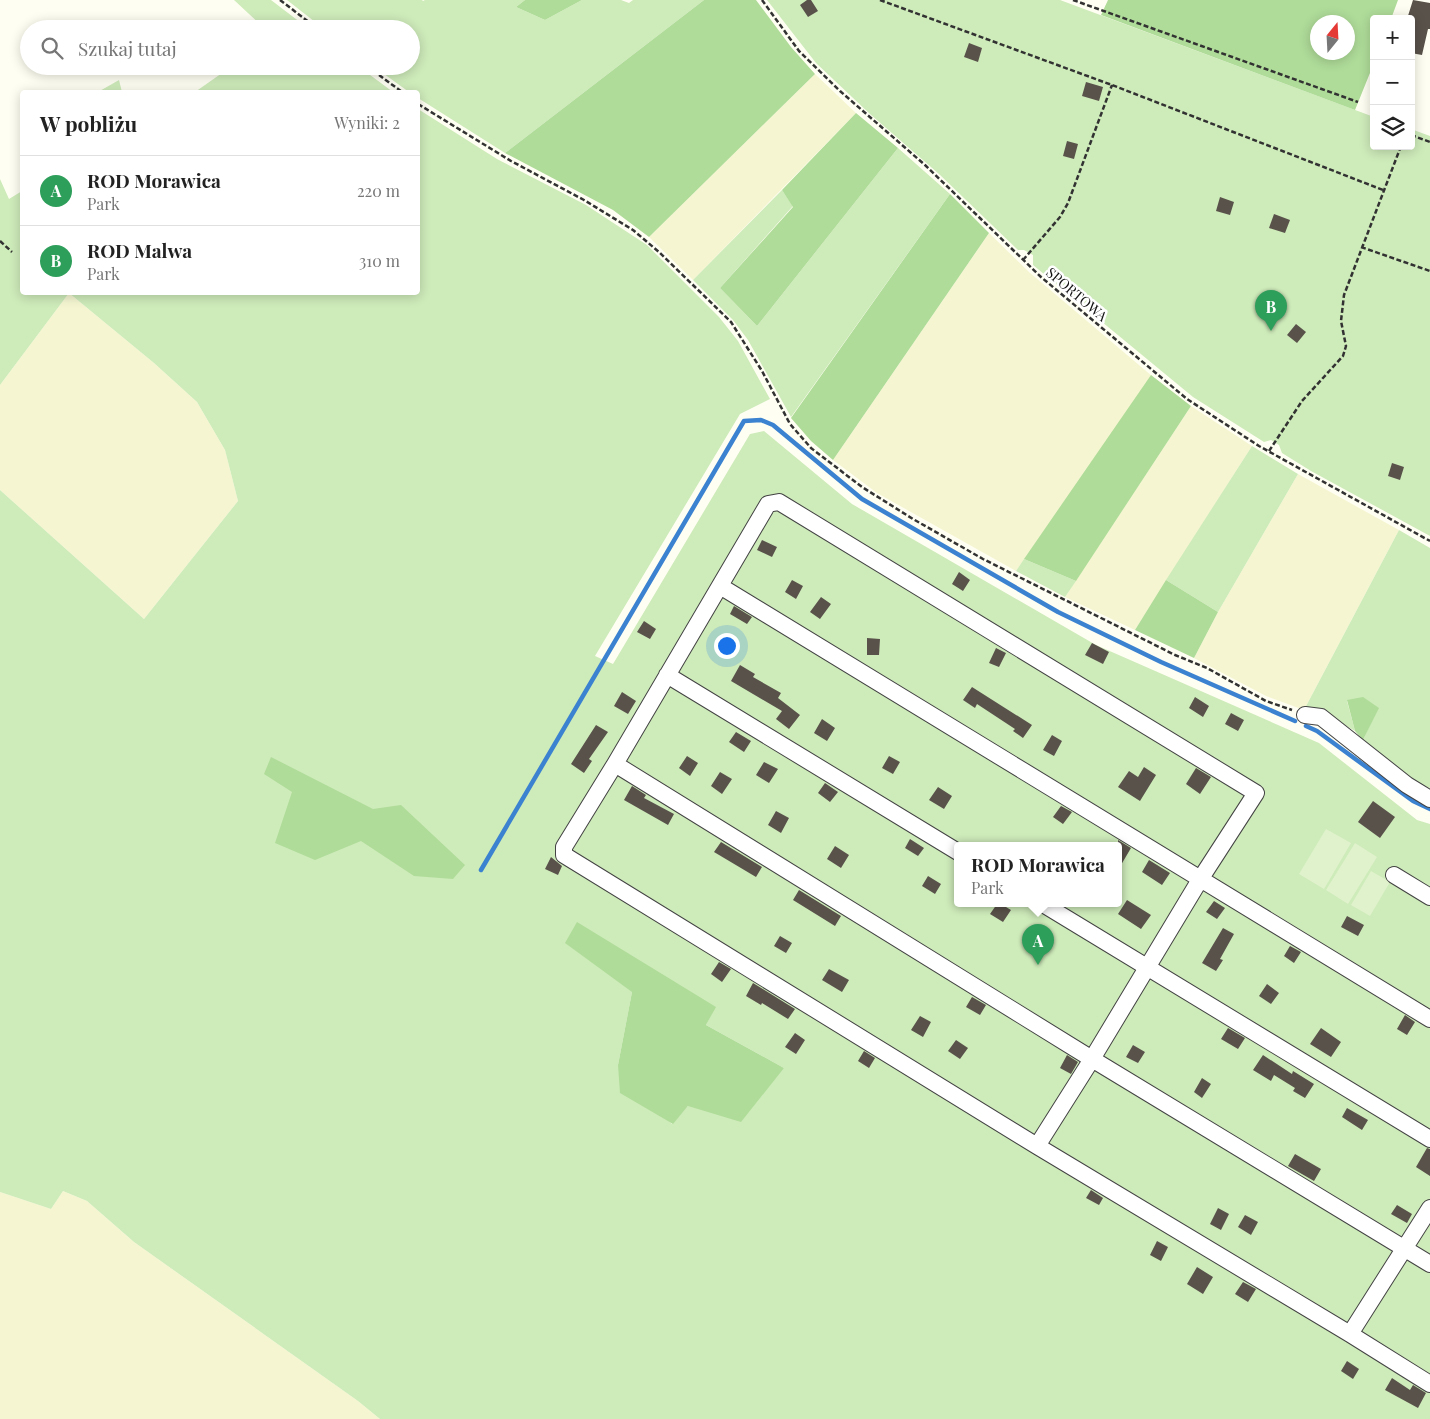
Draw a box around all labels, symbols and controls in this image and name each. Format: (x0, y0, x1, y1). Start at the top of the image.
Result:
north arrow (1310, 15, 1355, 60)
map controls (1370, 15, 1415, 150)
button: + (1370, 15, 1415, 60)
search box (20, 20, 420, 75)
icon: search (38, 34, 66, 62)
text: Szukaj tutaj (78, 35, 177, 61)
button: − (1370, 60, 1415, 105)
button: layers (1370, 105, 1415, 150)
text: W pobliżu (40, 109, 137, 137)
text: Wyniki: 2 (334, 112, 400, 133)
text: ROD Morawica (87, 167, 221, 193)
text: A (51, 180, 61, 201)
text: 220 m (357, 180, 400, 201)
text: Park (87, 193, 120, 214)
text: ROD Malwa (87, 237, 192, 263)
text: B (51, 250, 61, 271)
text: 310 m (359, 250, 400, 271)
text: Park (87, 263, 120, 284)
street label: SPORTOWA (1042, 263, 1112, 325)
pin: B (1255, 290, 1287, 331)
your location (714, 633, 740, 659)
popup (954, 842, 1122, 907)
text: ROD Morawica (971, 851, 1105, 877)
text: Park (971, 877, 1004, 898)
pin: A (1022, 924, 1054, 965)

